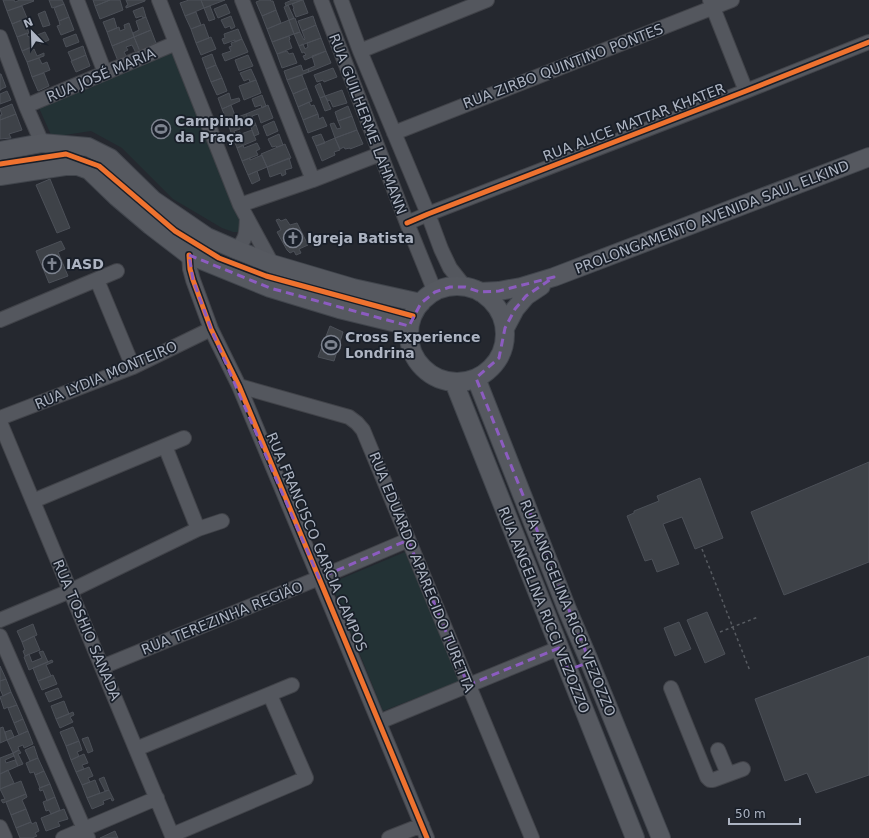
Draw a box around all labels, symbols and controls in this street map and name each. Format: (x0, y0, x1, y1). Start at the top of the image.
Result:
north arrow (12, 12, 52, 52)
text: N (22, 15, 35, 31)
street label: RUA ZIRBO QUINTINO PONTES (461, 20, 665, 112)
street label: RUA GUILHERME LAHMANN (326, 31, 410, 217)
street label: RUA JOSÉ MARIA (44, 45, 158, 105)
street label: RUA ALICE MATTAR KHATER (541, 80, 728, 164)
place label: Campinho da Praça (175, 113, 254, 145)
sports icon: Campinho da Praça (150, 118, 172, 140)
street label: PROLONGAMENTO AVENIDA SAUL ELKIND (573, 157, 851, 277)
church icon: Igreja Batista (282, 227, 304, 249)
place label: Igreja Batista (307, 230, 414, 246)
church icon: IASD (41, 253, 63, 275)
place label: IASD (66, 256, 104, 272)
place label: Cross Experience Londrina (345, 329, 480, 361)
sports icon: Cross Experience Londrina (320, 334, 342, 356)
street label: RUA LYDIA MONTEIRO (32, 338, 180, 412)
street label: RUA FRANCISCO GARCIA CAMPOS (263, 430, 371, 654)
street label: RUA EDUARDO APARECIDO TURETTA (366, 450, 478, 695)
street label: RUA ANGGELINA RICCI VEZOZZO (517, 497, 619, 719)
street label: RUA ANGELINA RICCI VEZOZZO (495, 504, 593, 716)
street label: RUA TOSHIO SANADA (50, 557, 124, 703)
street label: RUA TEREZINHA REGIÃO (139, 578, 305, 658)
scale bar (729, 800, 800, 826)
text: 50 m (735, 807, 766, 821)

